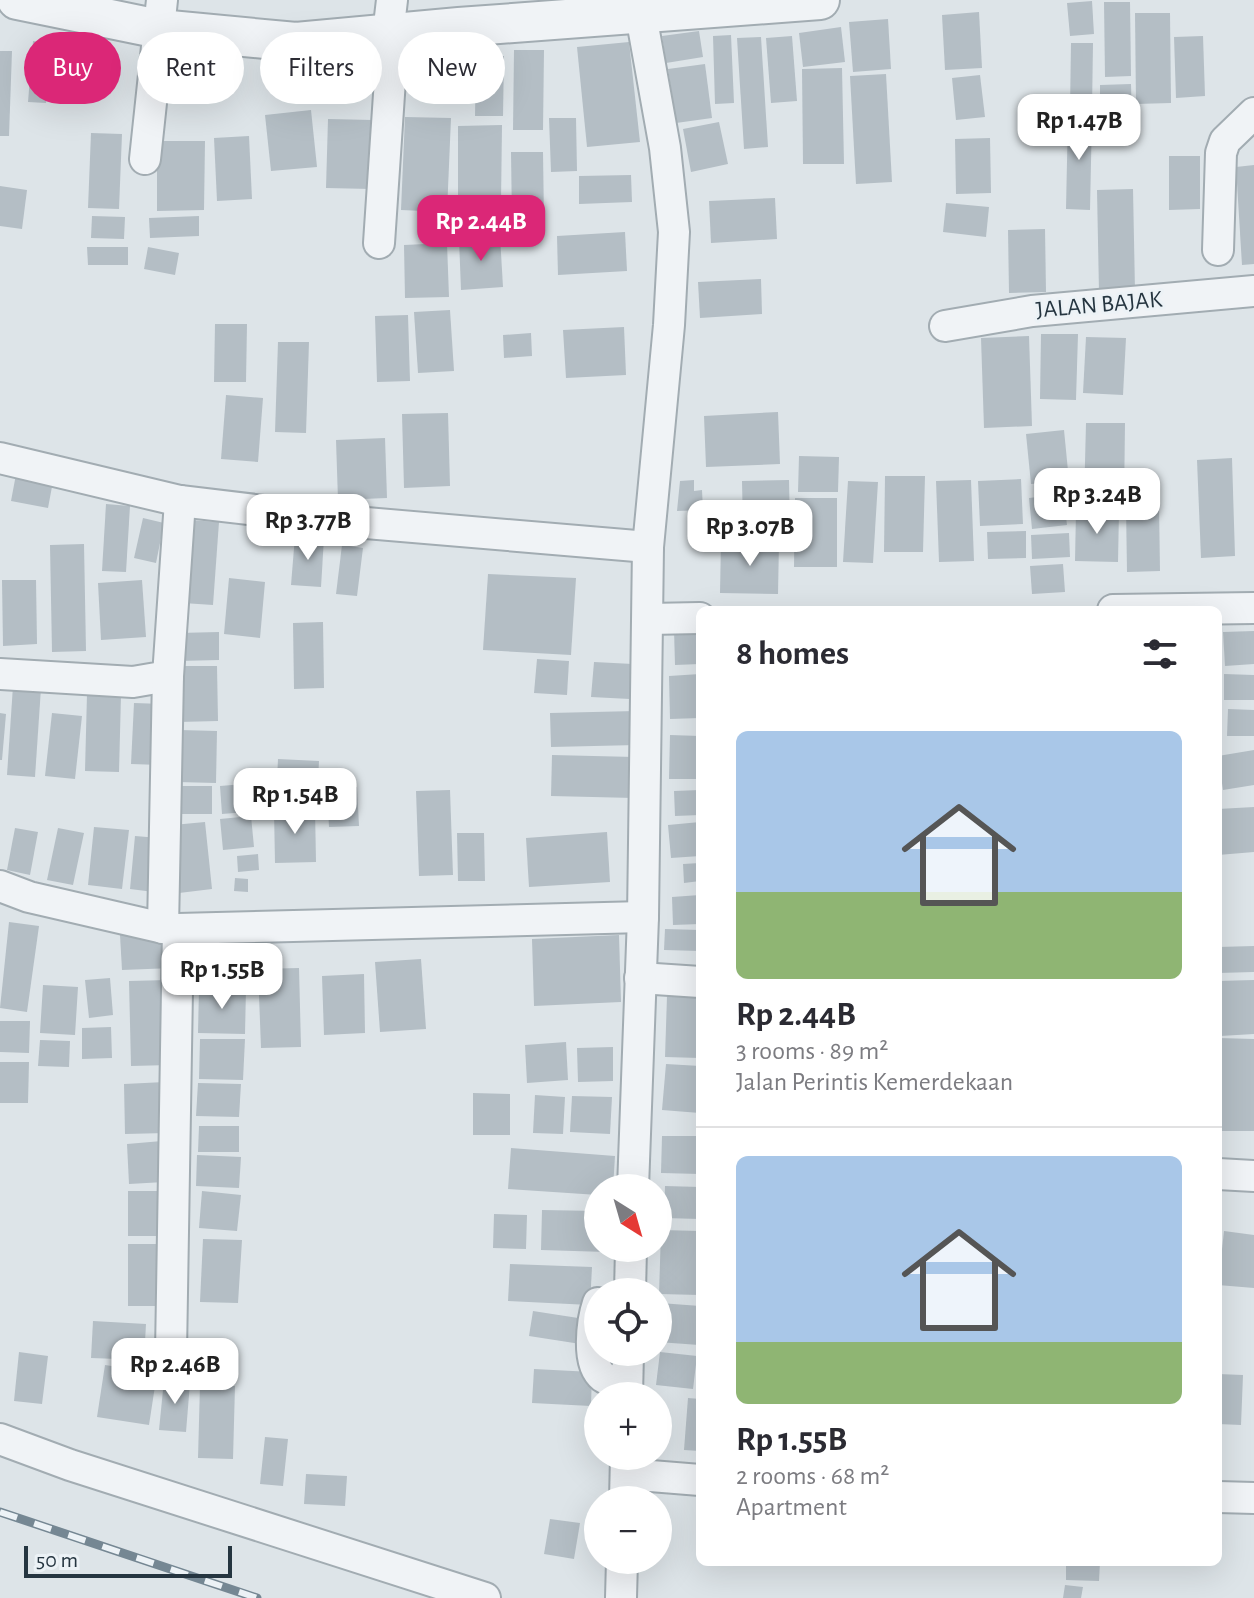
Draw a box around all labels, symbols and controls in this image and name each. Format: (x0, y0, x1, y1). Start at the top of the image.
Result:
chip: Buy (24, 32, 121, 104)
chip: Rent (137, 32, 244, 104)
chip: Filters (260, 32, 382, 104)
chip: New (398, 32, 505, 104)
pin: Rp 1.47B (996, 94, 1162, 162)
text: Rp 1.47B (1036, 107, 1122, 133)
pin: Rp 2.44B (398, 195, 564, 263)
text: Rp 2.44B (435, 208, 527, 234)
street label: JALAN BAJAK (1035, 287, 1164, 322)
pin: Rp 3.24B (1014, 468, 1180, 536)
text: Rp 3.24B (1052, 481, 1142, 507)
pin: Rp 3.77B (225, 494, 391, 562)
pin: Rp 3.07B (667, 500, 833, 568)
text: Rp 3.77B (265, 507, 351, 533)
text: Rp 3.07B (705, 513, 795, 539)
icon: filters (1138, 632, 1182, 676)
text: 8 homes (736, 637, 849, 671)
pin: Rp 1.54B (212, 768, 378, 836)
text: Rp 1.54B (252, 781, 338, 807)
icon: home (887, 783, 1031, 927)
pin: Rp 1.55B (139, 943, 305, 1011)
text: Rp 1.55B (179, 956, 265, 982)
text: Rp 2.44B (736, 998, 856, 1032)
text: 3 rooms · 89 m² (736, 1038, 888, 1064)
text: Jalan Perintis Kemerdekaan (736, 1069, 1013, 1095)
north arrow (584, 1174, 672, 1262)
map controls (584, 1174, 672, 1574)
icon: home (887, 1208, 1031, 1352)
button: locate (584, 1278, 672, 1366)
pin: Rp 2.46B (92, 1338, 258, 1406)
text: Rp 2.46B (129, 1351, 221, 1377)
button: + (584, 1382, 672, 1470)
text: Rp 1.55B (736, 1423, 847, 1457)
text: 2 rooms · 68 m² (736, 1463, 889, 1489)
button: − (584, 1486, 672, 1574)
text: Apartment (736, 1494, 847, 1520)
scale bar (24, 1542, 232, 1578)
text: 50 m (36, 1549, 78, 1571)

